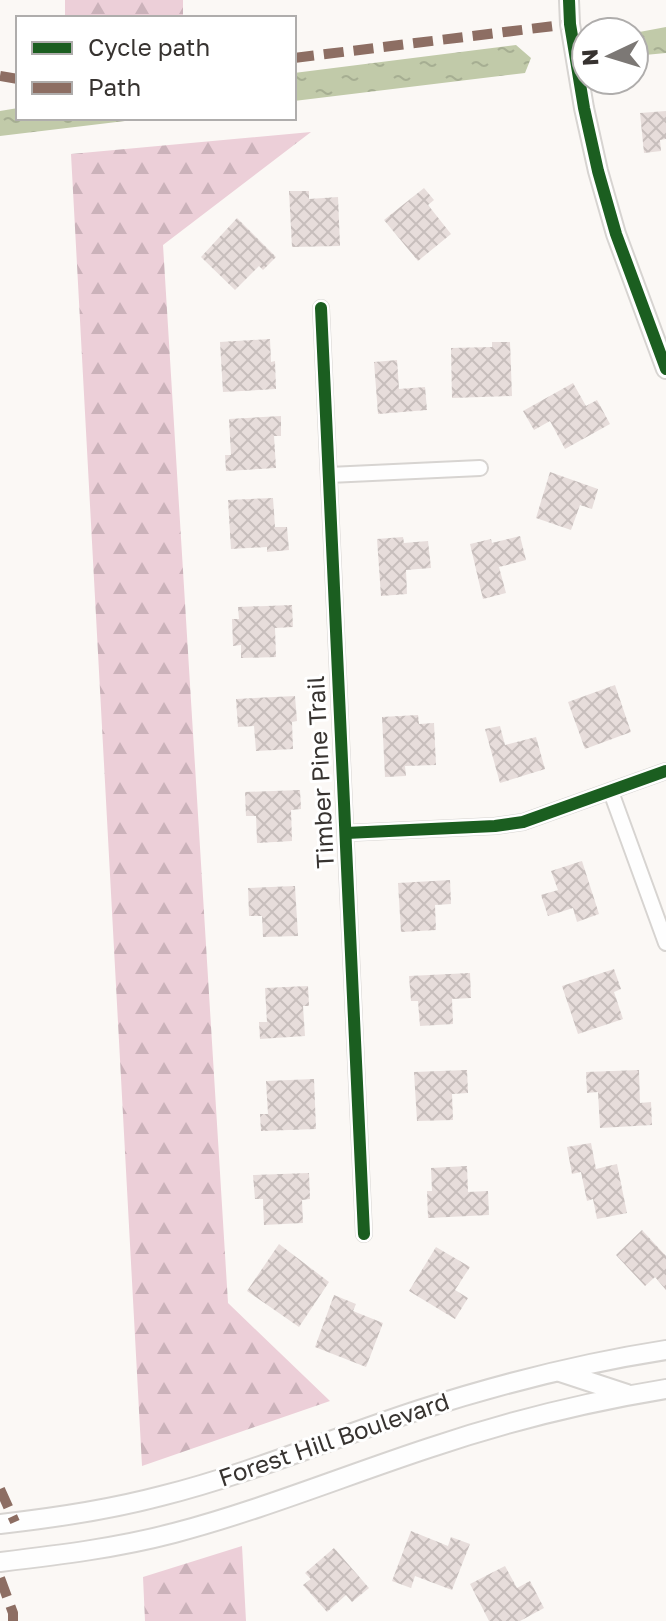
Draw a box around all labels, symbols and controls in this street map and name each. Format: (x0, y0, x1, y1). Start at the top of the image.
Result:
legend (16, 16, 296, 120)
north arrow (570, 16, 650, 96)
text: Cycle path (88, 32, 210, 61)
text: N (575, 48, 604, 67)
text: Path (88, 72, 141, 101)
street label: Timber Pine Trail (300, 675, 339, 869)
street label: Forest Hill Boulevard (214, 1385, 453, 1492)

